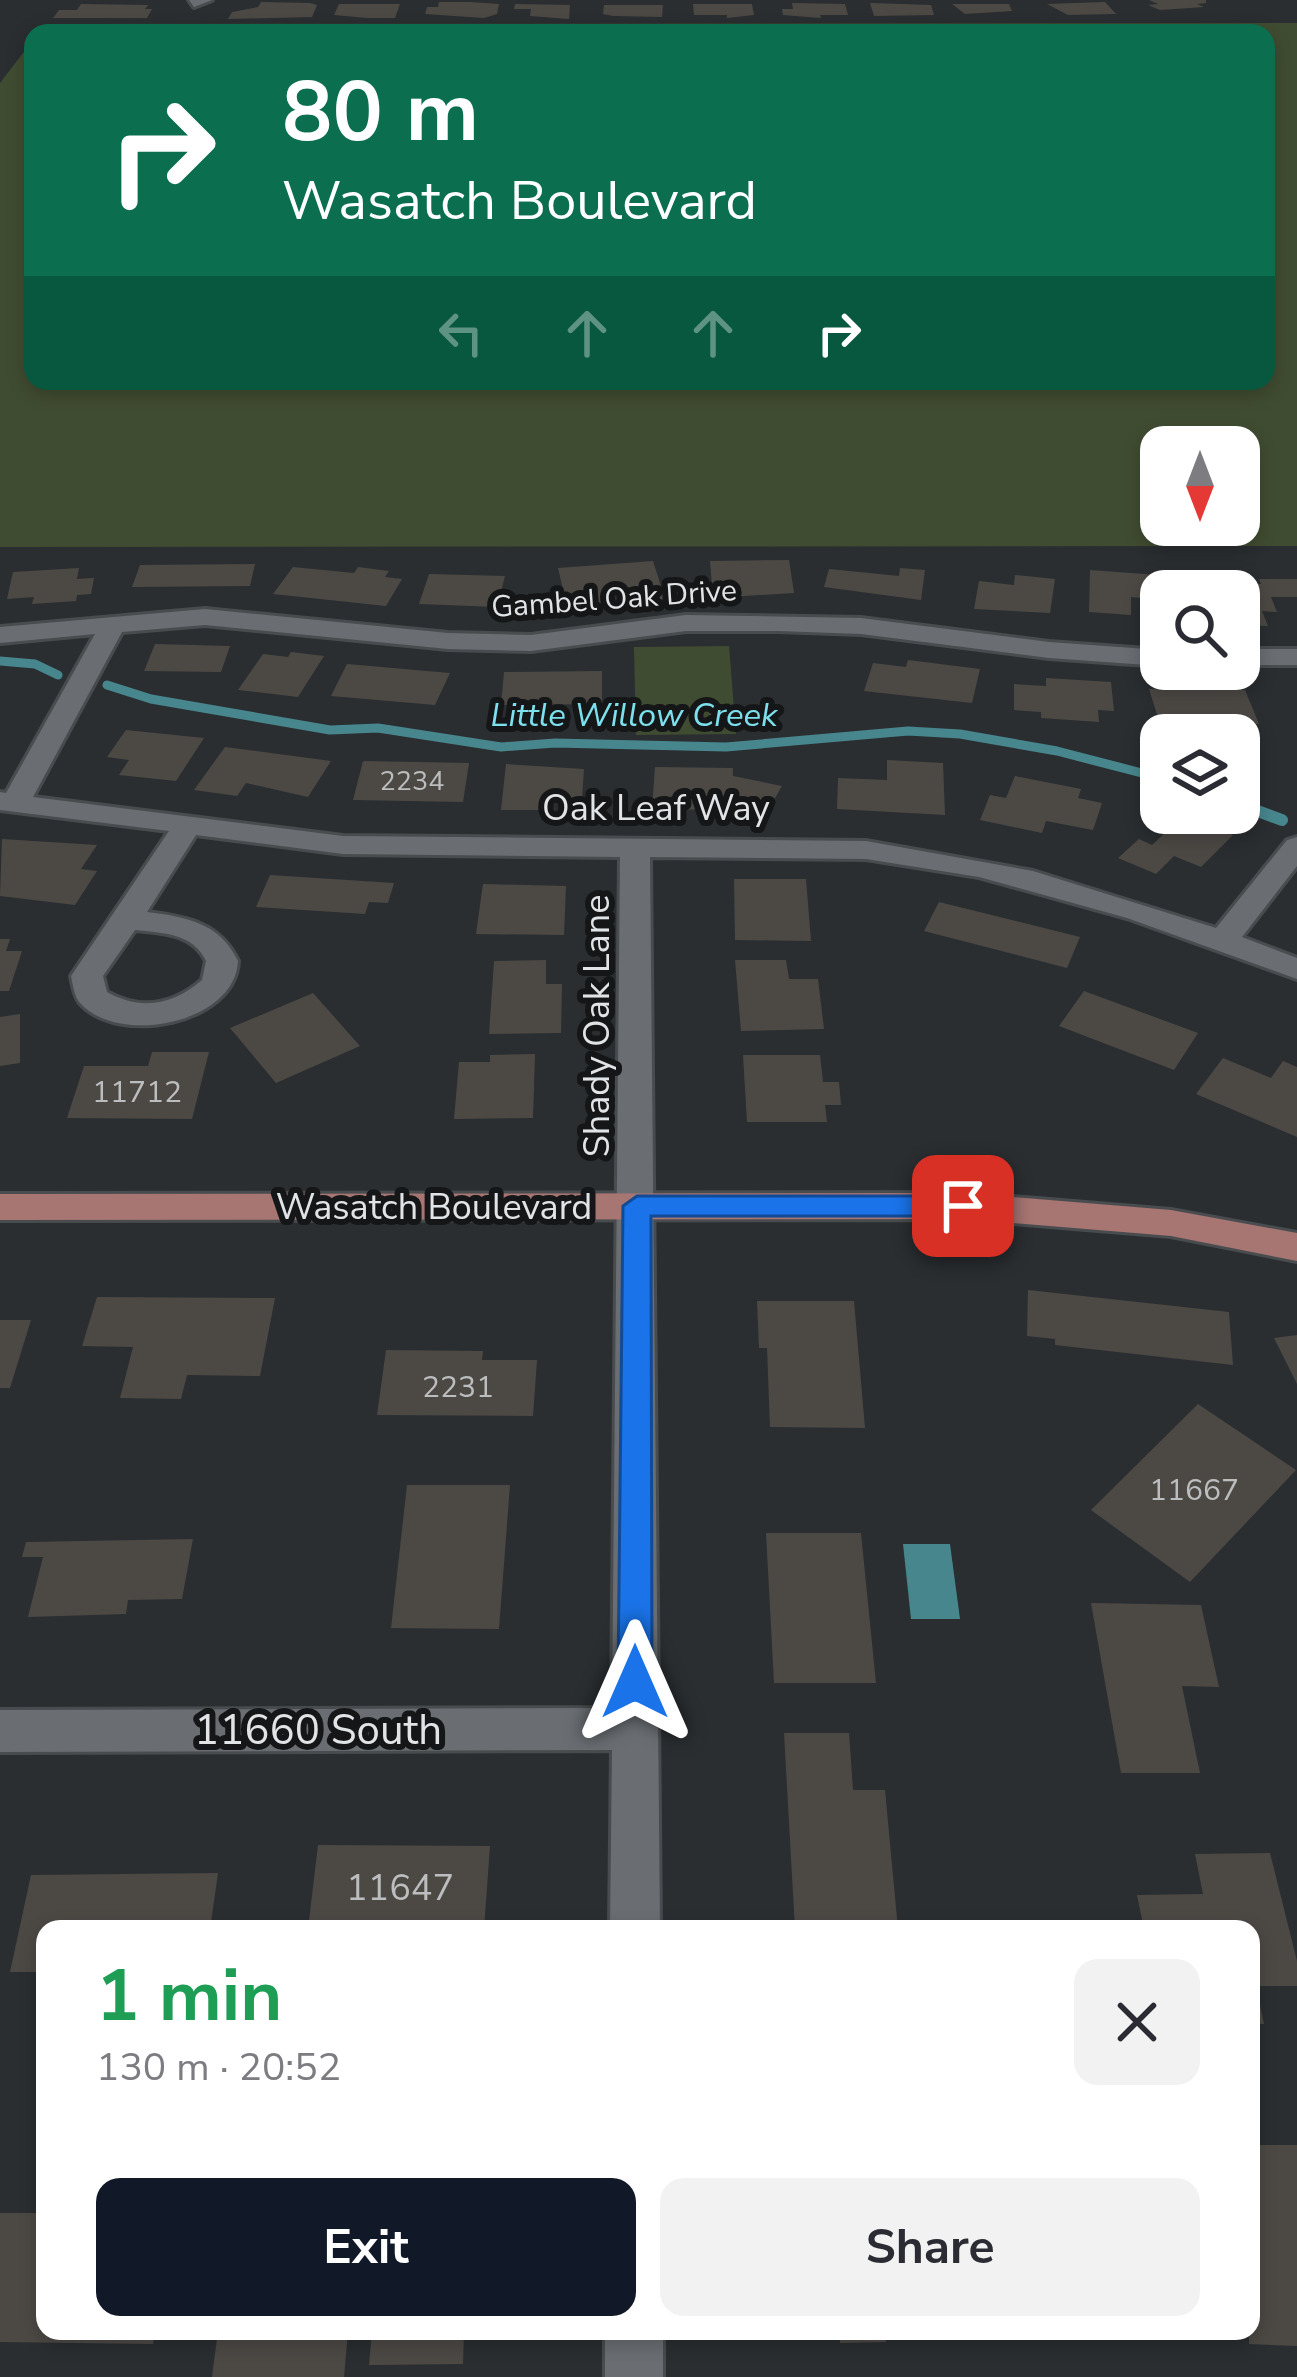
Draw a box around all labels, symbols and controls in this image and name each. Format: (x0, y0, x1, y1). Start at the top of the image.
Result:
text: 80 m (282, 55, 479, 170)
icon: right (84, 72, 240, 228)
text: Wasatch Boulevard (282, 164, 757, 238)
icon: left (428, 300, 494, 366)
icon: ahead (554, 300, 620, 366)
icon: ahead (680, 300, 746, 366)
icon: right (806, 300, 872, 366)
north arrow (1140, 426, 1260, 546)
map controls (1140, 426, 1260, 834)
street label: Gambel Oak Drive (490, 570, 738, 628)
button: search (1140, 570, 1260, 690)
water label: Little Willow Creek (490, 693, 779, 738)
button: layers (1140, 714, 1260, 834)
house number: 2234 (380, 763, 444, 800)
street label: Oak Leaf Way (542, 784, 770, 833)
street label: Shady Oak Lane (573, 895, 622, 1157)
house number: 11712 (92, 1072, 182, 1113)
pin (912, 1155, 1014, 1257)
icon: arrive (930, 1173, 996, 1239)
street label: Wasatch Boulevard (276, 1183, 592, 1232)
house number: 2231 (422, 1367, 494, 1408)
house number: 11667 (1149, 1470, 1239, 1511)
position arrow (572, 1619, 698, 1745)
street label: 11660 South (194, 1702, 442, 1759)
house number: 11647 (346, 1864, 454, 1913)
text: 1 min (96, 1947, 282, 2045)
button: close (1074, 1959, 1200, 2085)
text: 130 m · 20:52 (96, 2041, 341, 2094)
button: Exit (96, 2178, 636, 2316)
button: Share (660, 2178, 1200, 2316)

